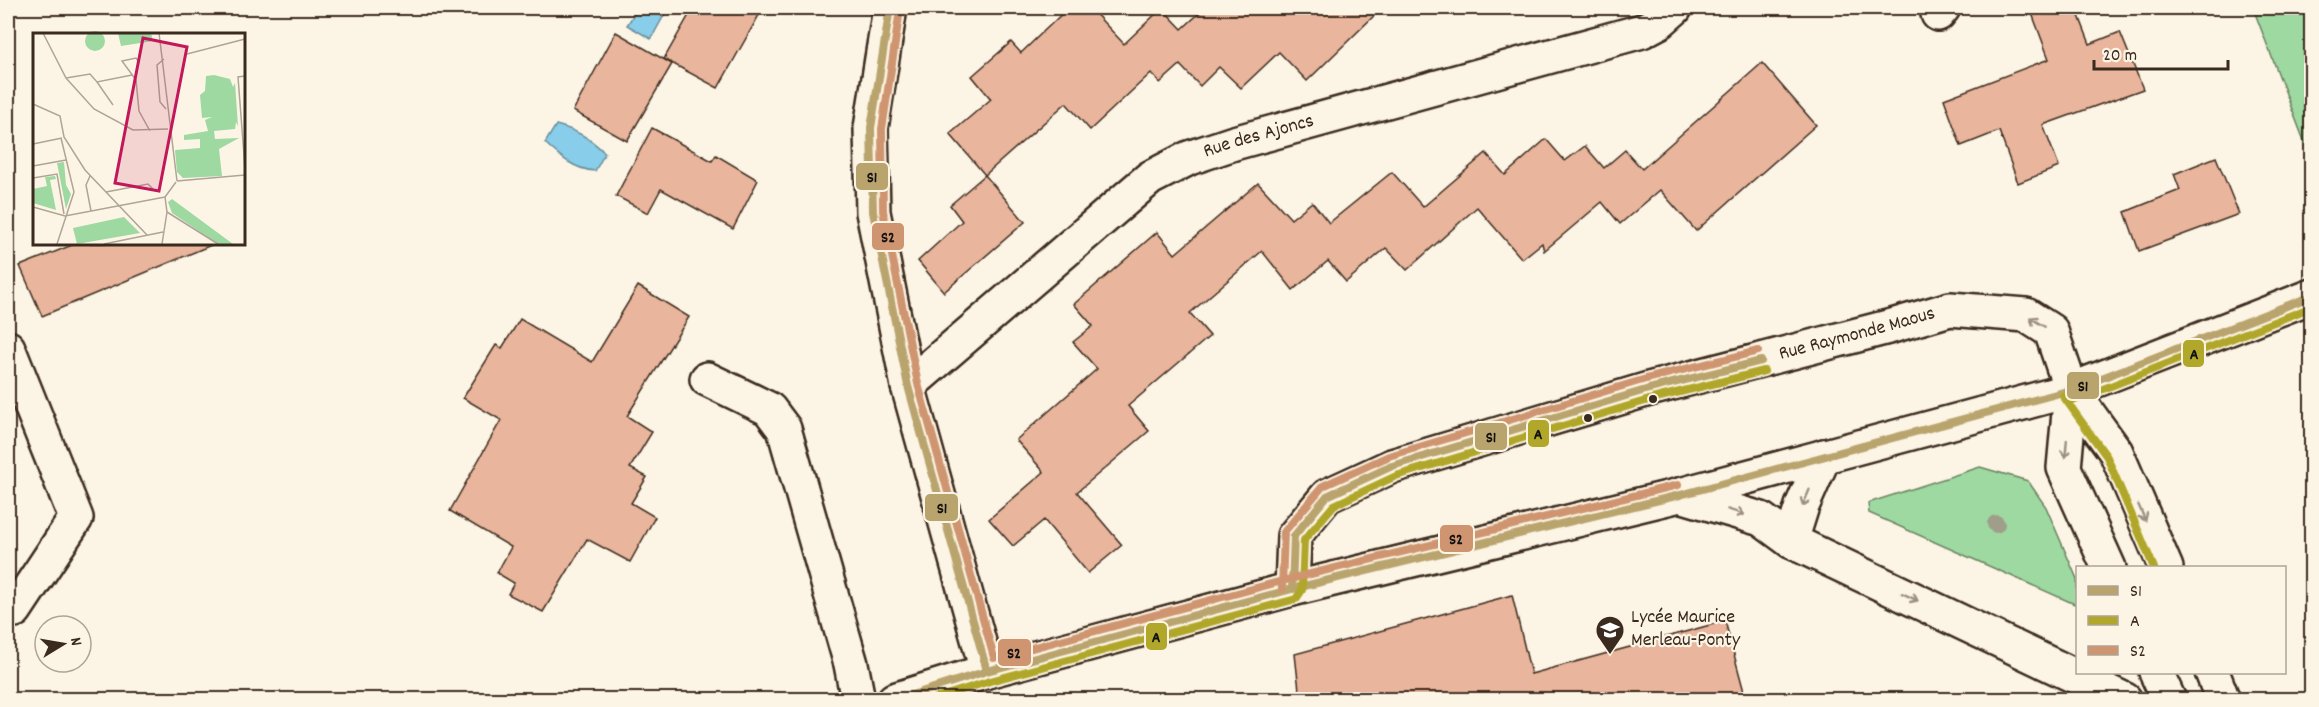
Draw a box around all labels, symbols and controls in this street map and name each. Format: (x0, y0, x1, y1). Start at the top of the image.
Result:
inset map (33, 33, 244, 244)
scale bar (2094, 33, 2228, 71)
text: 20 m (2103, 44, 2137, 69)
street label: Rue des Ajoncs (1200, 108, 1317, 166)
line badge: S1 (855, 162, 889, 191)
text: S1 (867, 167, 877, 190)
line badge: S2 (871, 222, 905, 251)
text: S2 (881, 227, 895, 250)
street label: Rue Raymonde Maous (1776, 300, 1939, 369)
one-way arrow (2029, 315, 2046, 328)
line badge: A (2182, 339, 2205, 368)
text: A (2190, 344, 2199, 367)
line badge: S1 (2066, 371, 2100, 400)
text: S1 (2078, 376, 2088, 399)
unlabelled marker (1647, 393, 1659, 405)
unlabelled marker (1582, 412, 1594, 424)
line badge: A (1527, 419, 1550, 448)
line badge: S1 (1474, 422, 1508, 451)
text: A (1534, 424, 1543, 447)
text: S1 (1486, 427, 1496, 450)
one-way arrow (2060, 438, 2071, 458)
one-way arrow (1800, 488, 1811, 507)
line badge: S1 (924, 493, 959, 522)
text: S1 (937, 498, 947, 521)
one-way arrow (2138, 504, 2149, 522)
one-way arrow (1726, 507, 1745, 518)
line badge: S2 (1439, 524, 1474, 553)
text: S2 (1449, 529, 1463, 552)
legend (2076, 566, 2286, 674)
text: S1 (2130, 580, 2142, 605)
one-way arrow (1901, 592, 1919, 604)
place label: Lycée Maurice Merleau-Ponty (1631, 604, 1741, 655)
text: A (2130, 610, 2140, 635)
north arrow (33, 614, 93, 674)
school or university icon: Lycée Maurice Merleau-Ponty (1594, 614, 1626, 656)
line badge: A (1145, 622, 1168, 651)
text: A (1152, 627, 1161, 650)
text: N (63, 636, 87, 648)
line badge: S2 (997, 638, 1032, 667)
text: S2 (2130, 640, 2146, 665)
text: S2 (1007, 643, 1021, 666)

